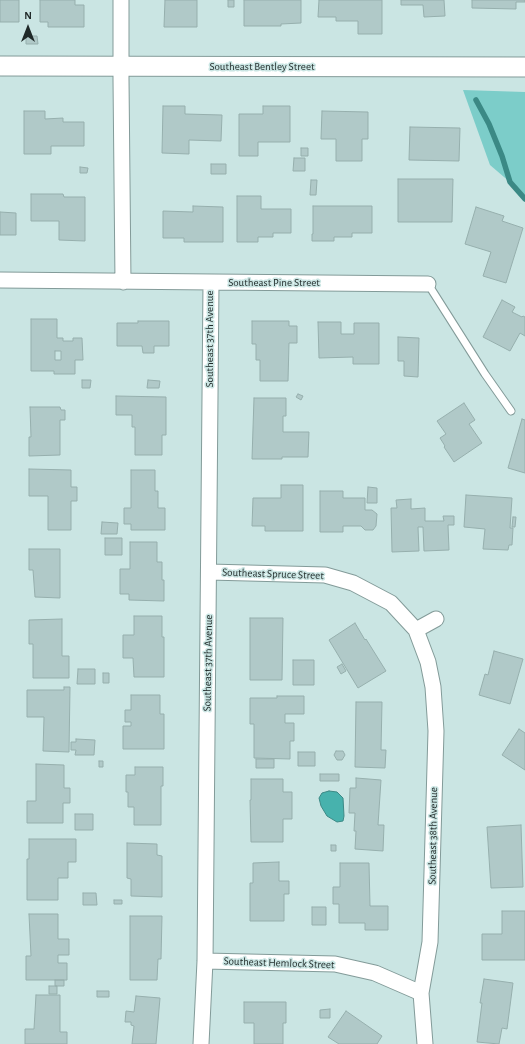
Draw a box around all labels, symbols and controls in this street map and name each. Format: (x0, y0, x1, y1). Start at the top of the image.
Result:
north arrow (8, 8, 48, 48)
text: N (24, 10, 32, 21)
street label: Southeast Bentley Street (209, 60, 315, 74)
street label: Southeast Pine Street (228, 276, 320, 290)
street label: Southeast 37th Avenue (203, 291, 217, 387)
street label: Southeast Spruce Street (222, 566, 324, 582)
street label: Southeast 37th Avenue (201, 614, 215, 712)
street label: Southeast 38th Avenue (426, 787, 440, 885)
street label: Southeast Hemlock Street (223, 954, 335, 972)

